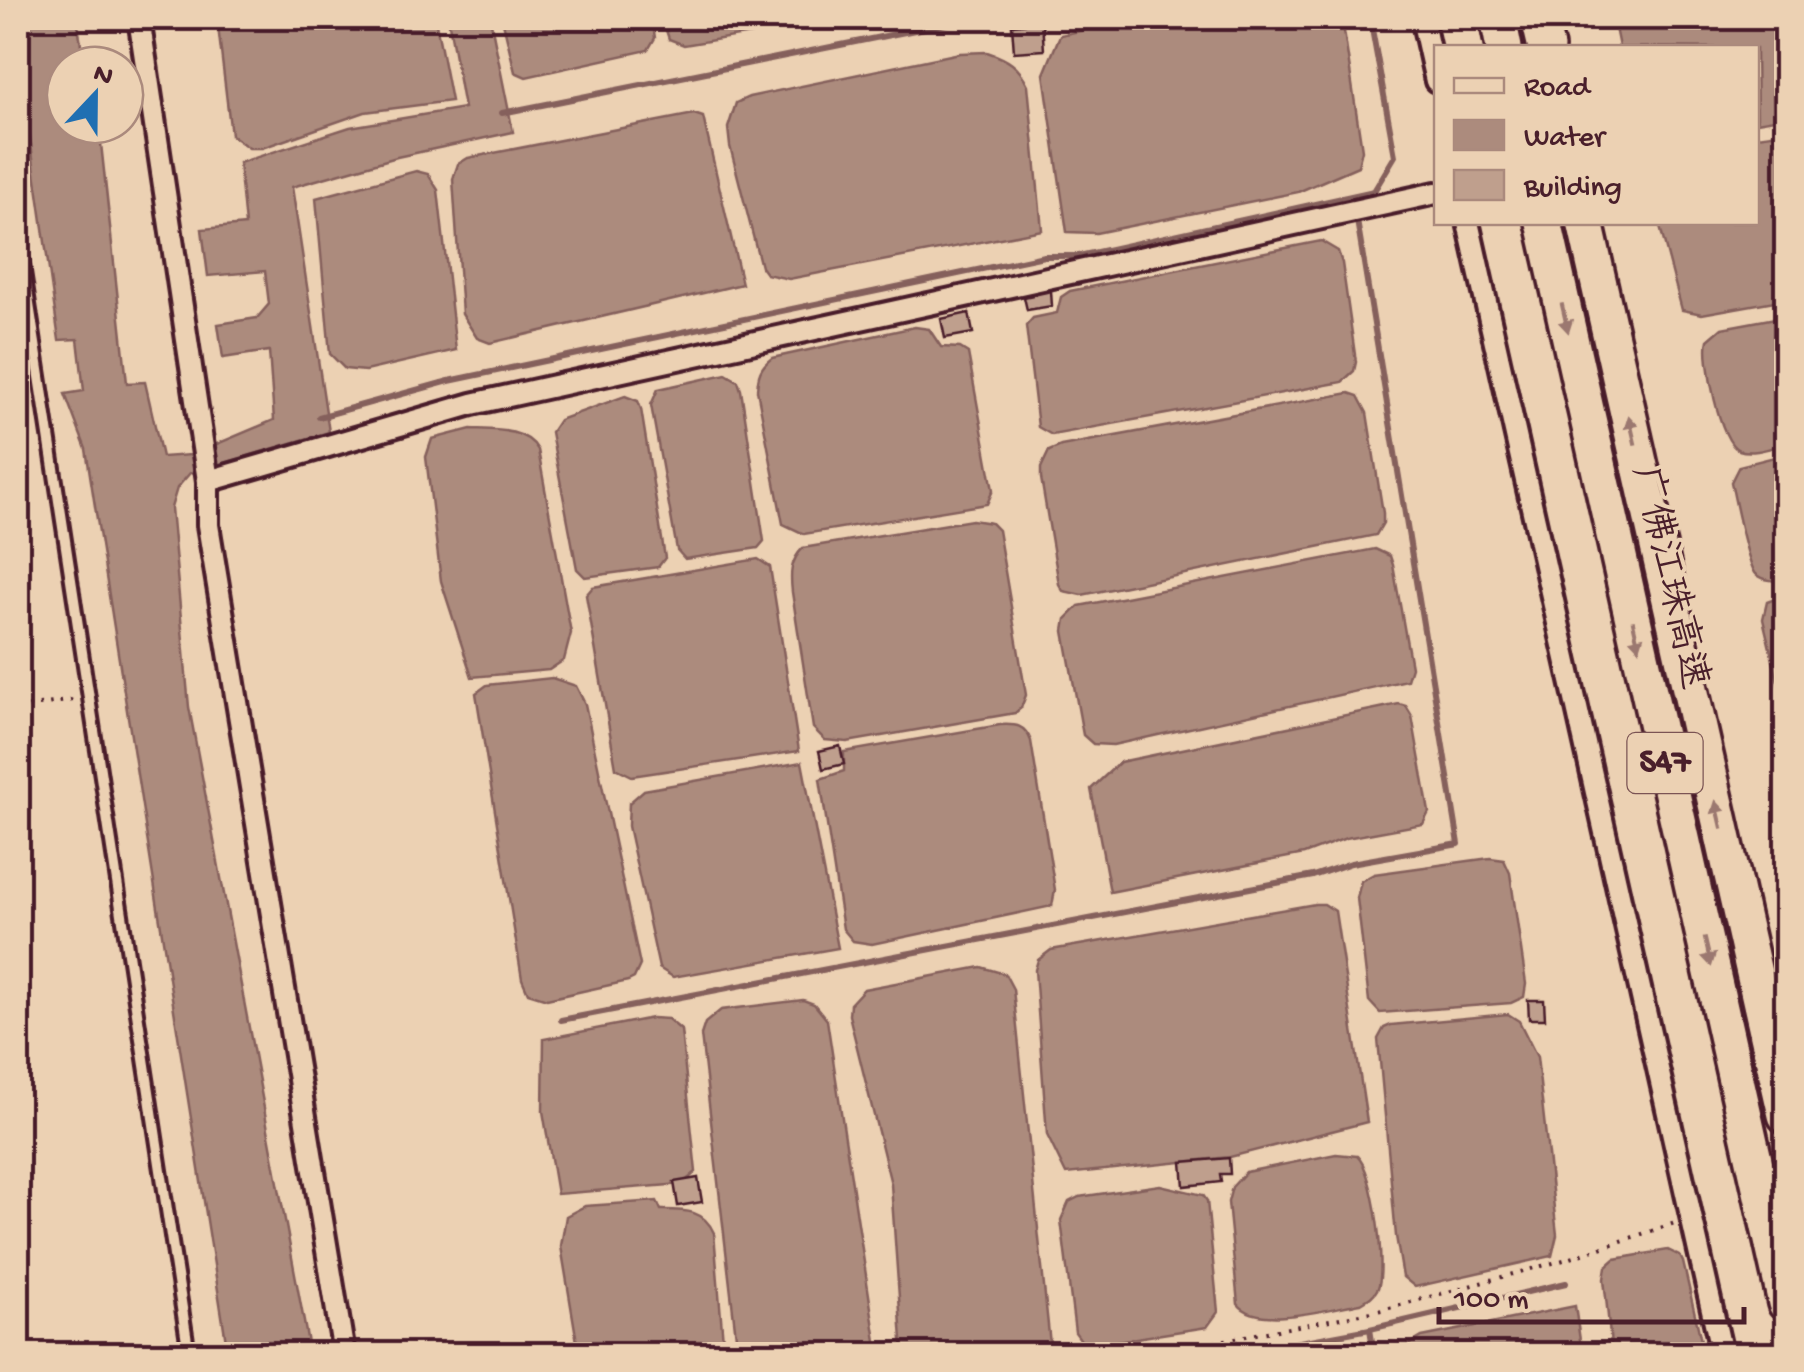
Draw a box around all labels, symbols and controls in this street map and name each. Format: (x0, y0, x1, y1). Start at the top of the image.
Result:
north arrow (45, 45, 145, 145)
legend (1434, 45, 1759, 225)
text: N (88, 57, 117, 95)
text: Road (1524, 72, 1592, 107)
text: Water (1524, 122, 1607, 157)
text: Building (1523, 172, 1622, 207)
one-way arrow (1558, 303, 1573, 334)
one-way arrow (1624, 414, 1639, 445)
street label: 广佛江珠高速 (1620, 461, 1717, 694)
one-way arrow (1629, 620, 1645, 651)
road number: S47 (1628, 733, 1702, 793)
one-way arrow (1711, 799, 1726, 830)
one-way arrow (1700, 937, 1716, 968)
scale bar (1439, 1262, 1744, 1324)
text: 100 m (1453, 1284, 1529, 1319)

